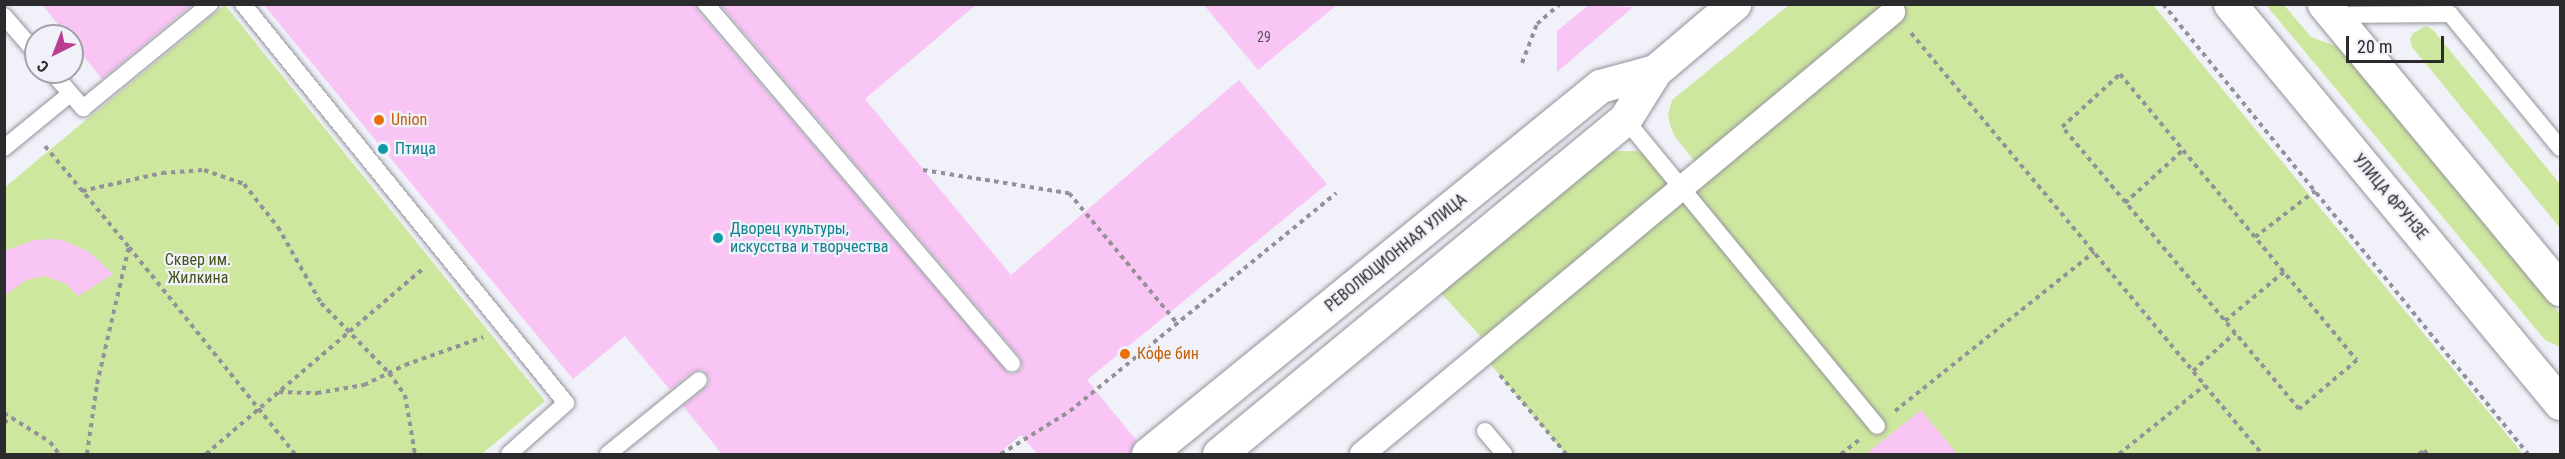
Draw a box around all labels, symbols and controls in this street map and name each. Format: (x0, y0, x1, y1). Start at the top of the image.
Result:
north arrow (24, 24, 84, 84)
scale bar (2349, 24, 2446, 62)
house number: 29 (1257, 29, 1271, 45)
text: 20 m (2357, 36, 2392, 57)
text: С (33, 56, 53, 76)
place label: Union (391, 110, 427, 130)
marker: Union (372, 113, 386, 127)
place label: Птица (395, 139, 436, 159)
marker: Птица (376, 142, 390, 156)
street label: УЛИЦА ФРУНЗЕ (2349, 150, 2431, 244)
street label: РЕВОЛЮЦИОННАЯ УЛИЦА (1321, 190, 1471, 316)
place label: Дворец культуры, искусства и творчества (730, 219, 888, 257)
marker: Дворец культуры, искусства и творчества (711, 231, 725, 245)
park label: Сквер им. Жилкина (165, 250, 231, 288)
place label: Кофе бин (1137, 344, 1199, 364)
marker: Кофе бин (1118, 347, 1132, 361)

